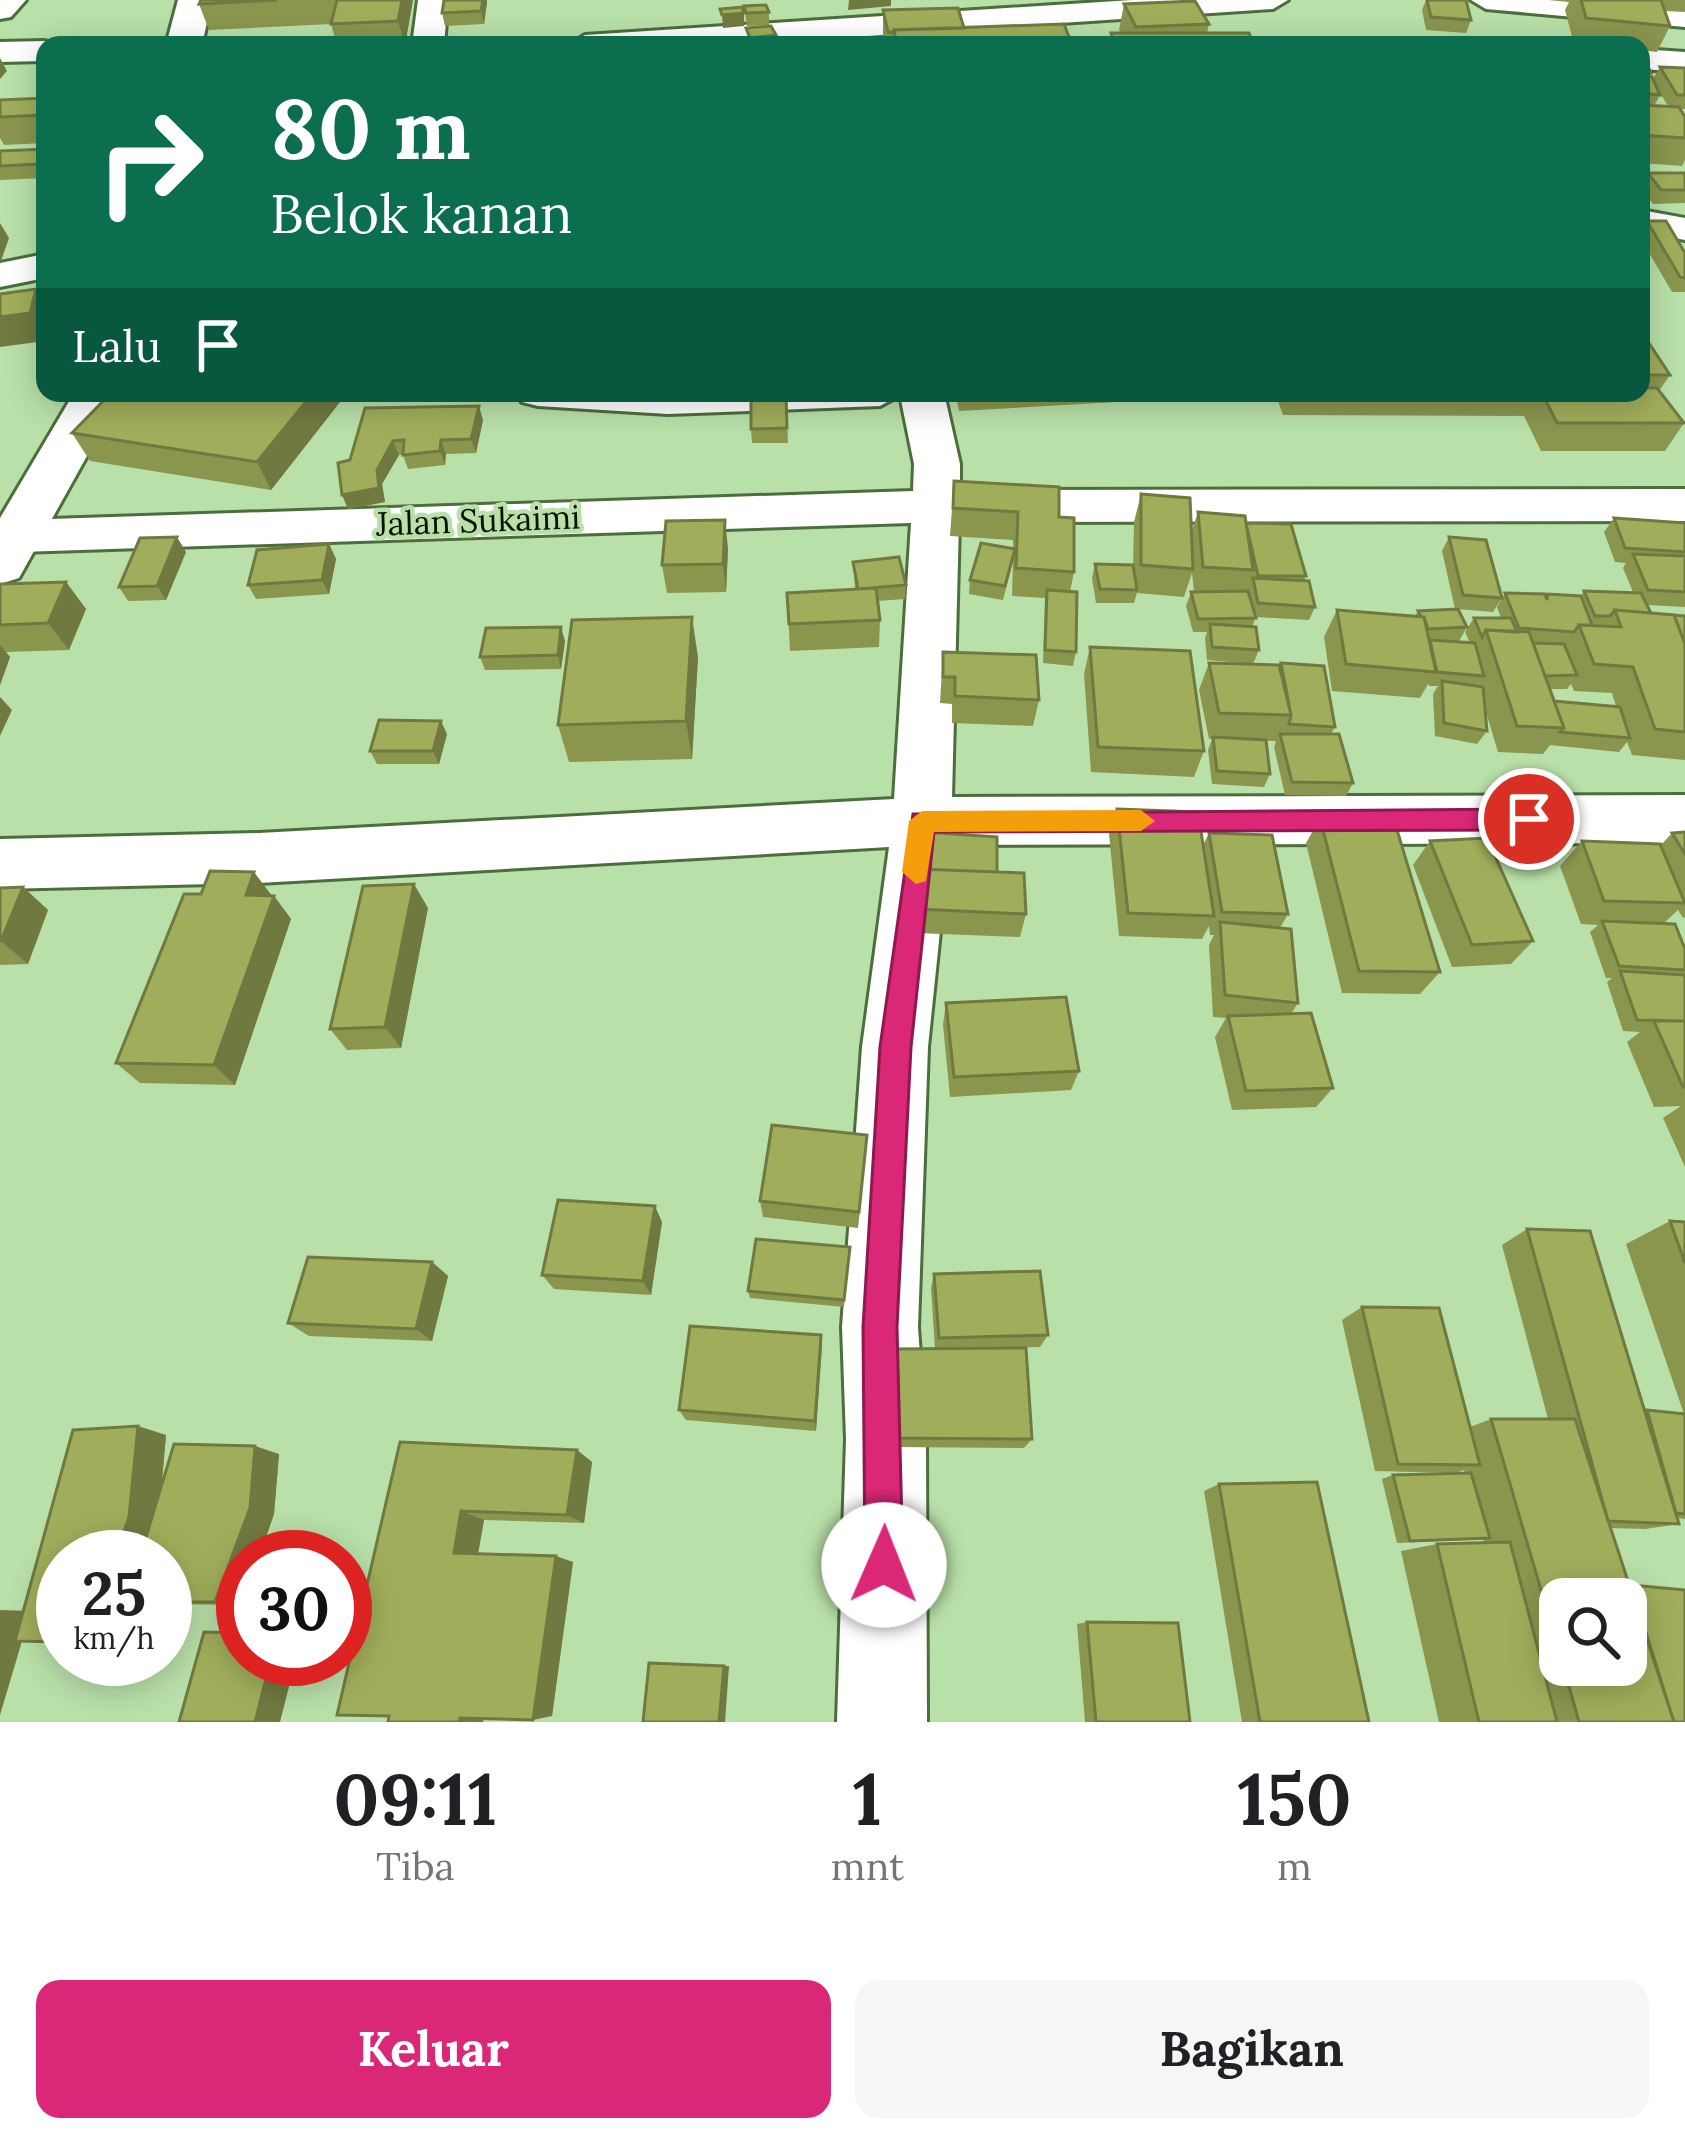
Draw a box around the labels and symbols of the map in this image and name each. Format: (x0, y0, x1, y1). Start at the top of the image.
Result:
street label: Jalan Sukaimi (374, 495, 581, 545)
pin (1478, 768, 1580, 870)
position arrow (821, 1502, 947, 1628)
speed limit sign: 30 (216, 1530, 372, 1686)

